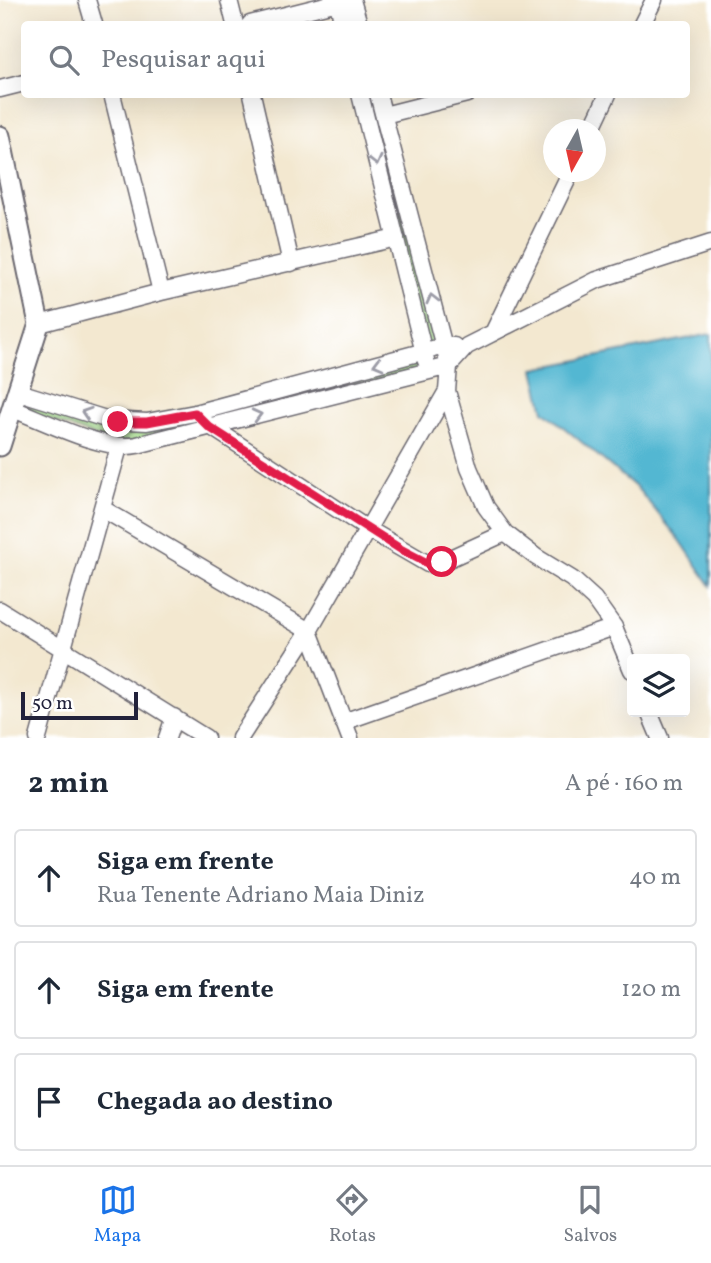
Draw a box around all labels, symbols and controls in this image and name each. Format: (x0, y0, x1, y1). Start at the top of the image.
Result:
search box (21, 21, 690, 98)
icon: search (45, 41, 83, 79)
text: Pesquisar aqui (101, 42, 266, 78)
north arrow (543, 119, 606, 182)
one-way arrow (368, 155, 383, 167)
one-way arrow (426, 294, 440, 306)
one-way arrow (372, 356, 384, 370)
one-way arrow (80, 406, 92, 421)
route end (102, 406, 133, 437)
one-way arrow (250, 409, 262, 423)
route start (426, 546, 457, 577)
map controls (627, 654, 690, 717)
button: layers (627, 654, 690, 717)
scale bar (21, 689, 138, 721)
text: 50 m (32, 691, 73, 717)
text: 2 min (28, 763, 109, 805)
text: A pé · 160 m (565, 768, 683, 800)
text: Siga em frente (97, 844, 274, 880)
icon: ahead (30, 859, 68, 897)
text: 40 m (629, 862, 681, 894)
text: Rua Tenente Adriano Maia Diniz (97, 880, 425, 912)
icon: ahead (30, 971, 68, 1009)
text: Siga em frente (97, 972, 274, 1008)
text: 120 m (621, 974, 681, 1006)
icon: arrive (30, 1083, 68, 1121)
text: Chegada ao destino (97, 1084, 333, 1120)
tab: Mapa (94, 1181, 141, 1249)
tab: Rotas (329, 1181, 376, 1249)
tab: Salvos (563, 1181, 617, 1249)

